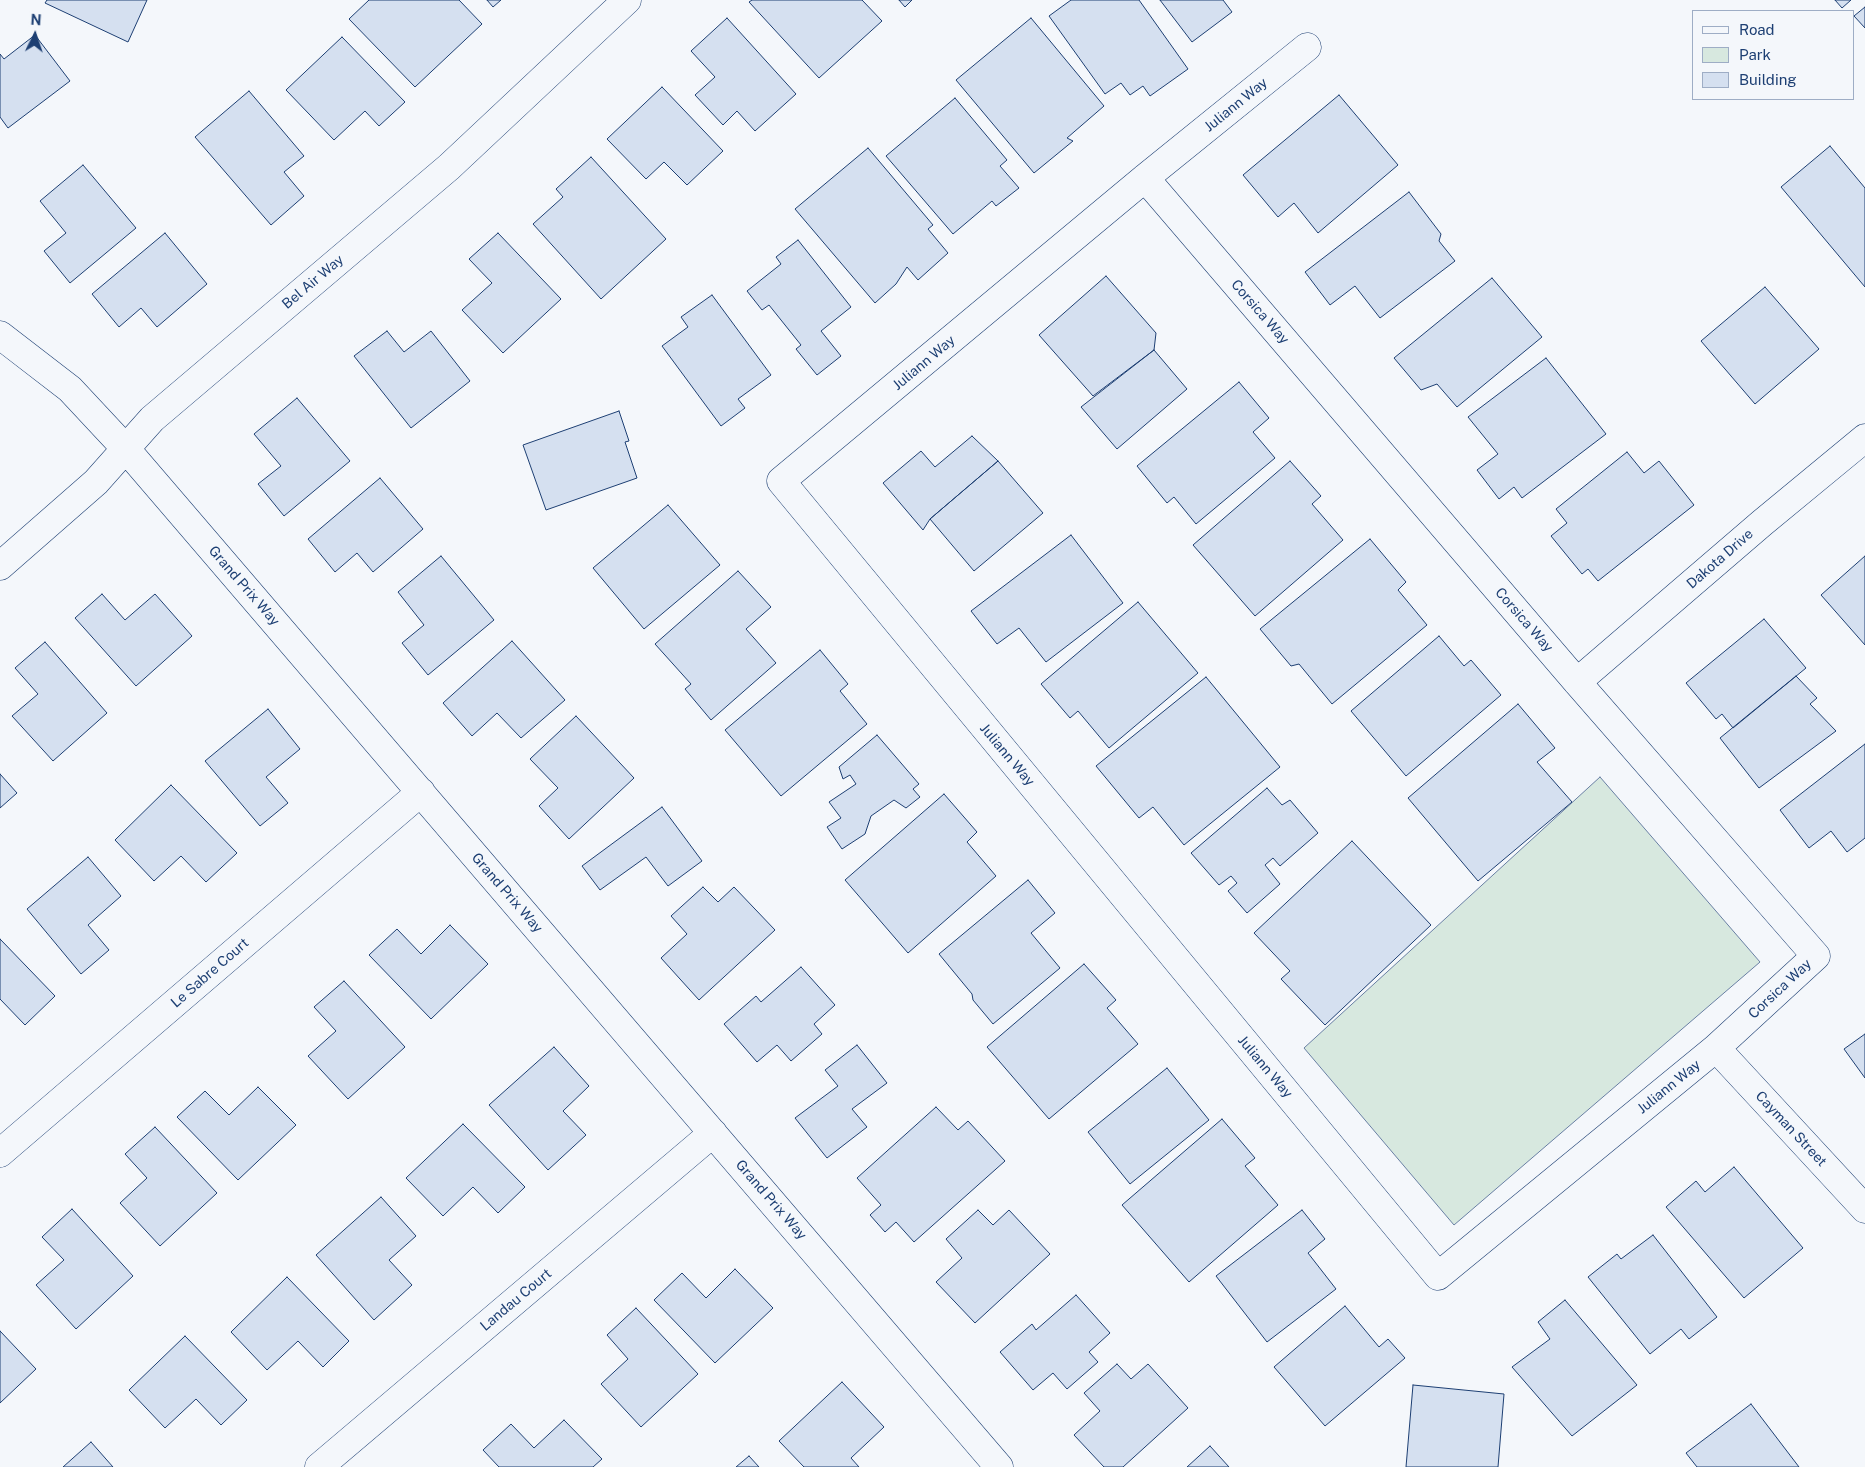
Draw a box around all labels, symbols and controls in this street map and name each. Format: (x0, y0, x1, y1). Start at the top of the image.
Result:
north arrow (10, 10, 60, 60)
legend (1692, 10, 1855, 100)
text: N (30, 12, 42, 28)
text: Road (1739, 21, 1775, 38)
text: Park (1739, 46, 1771, 63)
text: Building (1739, 71, 1797, 88)
street label: Juliann Way (1201, 74, 1271, 136)
street label: Bel Air Way (279, 251, 347, 313)
street label: Corsica Way (1227, 276, 1293, 348)
street label: Juliann Way (889, 332, 959, 394)
street label: Dakota Drive (1683, 526, 1757, 592)
street label: Grand Prix Way (205, 543, 283, 629)
street label: Corsica Way (1491, 584, 1557, 656)
street label: Juliann Way (976, 720, 1038, 790)
street label: Grand Prix Way (468, 850, 546, 936)
street label: Le Sabre Court (168, 935, 252, 1011)
street label: Corsica Way (1745, 956, 1815, 1022)
street label: Juliann Way (1234, 1032, 1296, 1102)
street label: Juliann Way (1634, 1056, 1704, 1118)
street label: Cayman Street (1752, 1088, 1830, 1170)
street label: Grand Prix Way (732, 1157, 810, 1243)
street label: Landau Court (477, 1265, 555, 1335)

